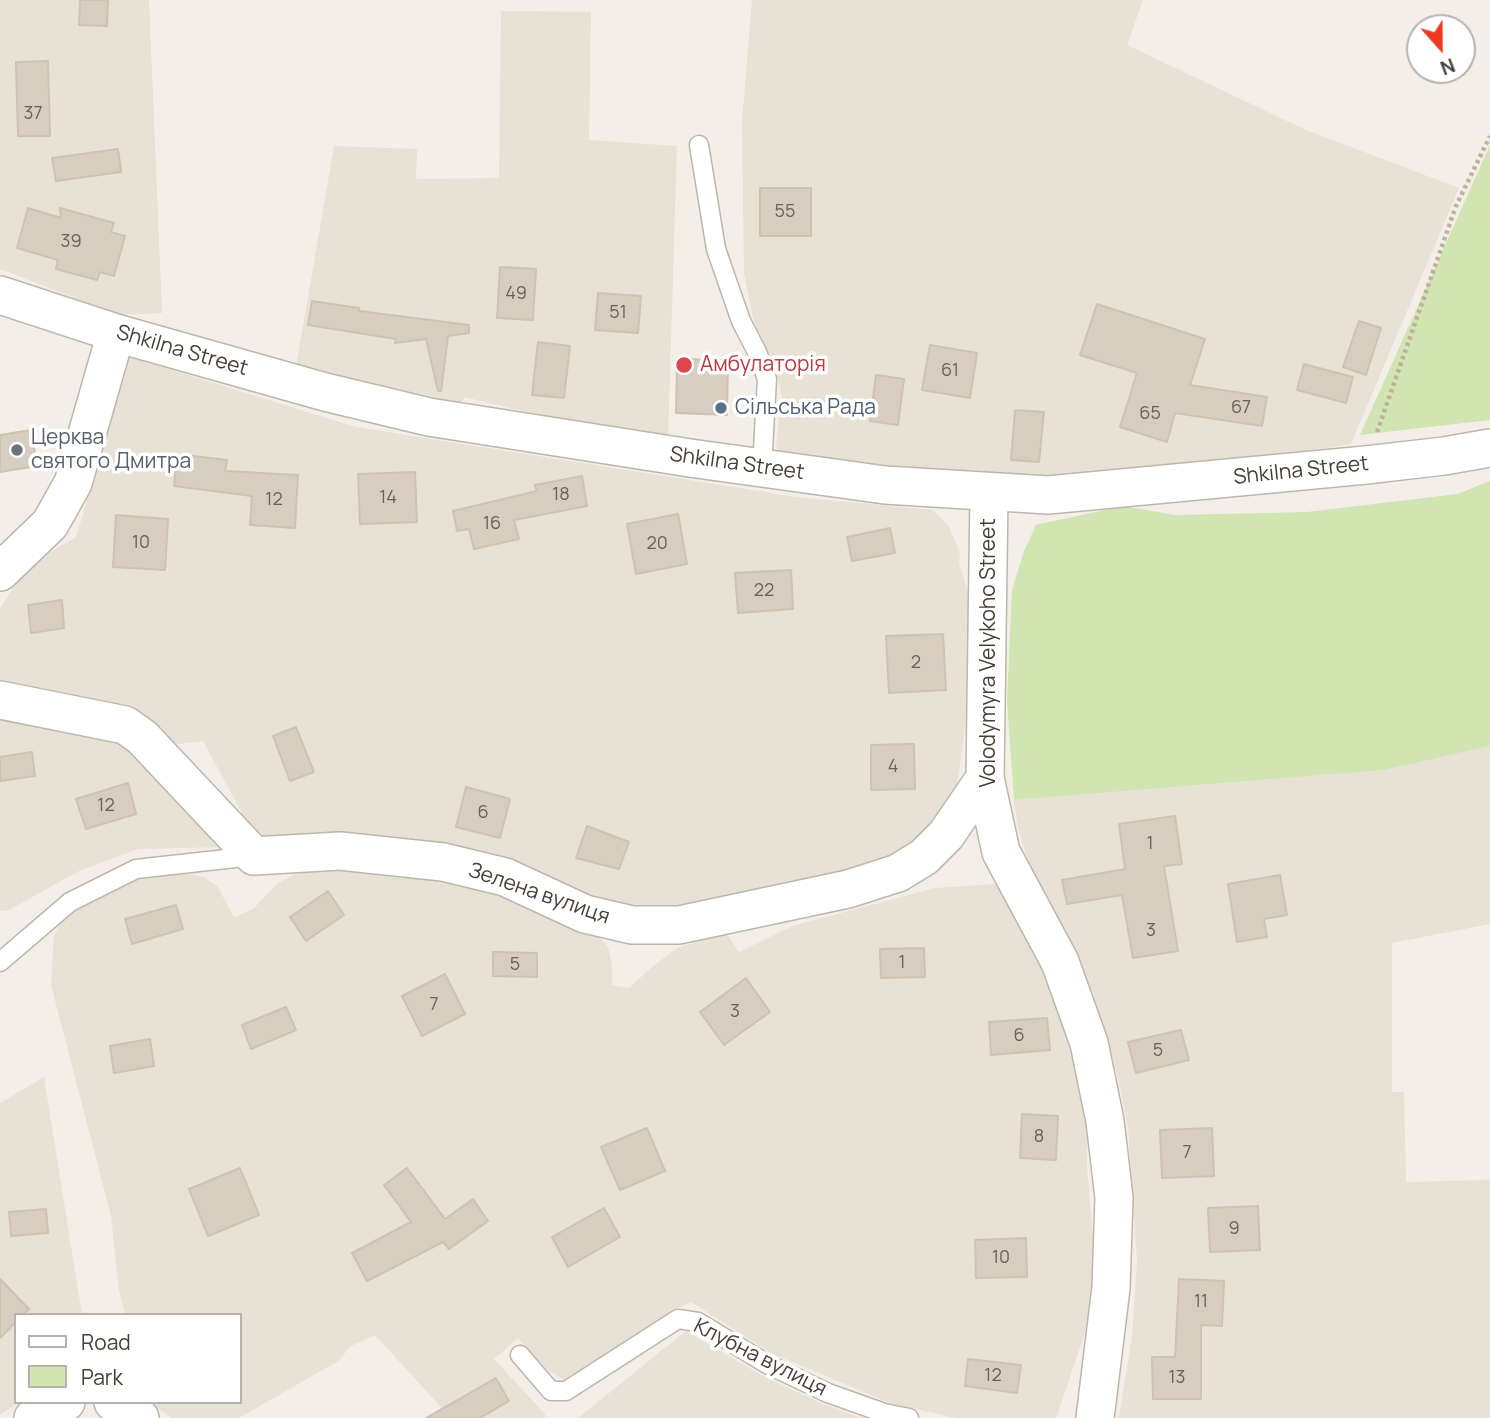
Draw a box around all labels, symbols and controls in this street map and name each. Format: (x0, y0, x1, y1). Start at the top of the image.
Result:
north arrow (1406, 14, 1476, 84)
text: N (1437, 52, 1459, 81)
house number: 37 (24, 103, 42, 125)
house number: 55 (775, 201, 795, 223)
house number: 39 (60, 231, 82, 253)
house number: 49 (505, 283, 527, 305)
house number: 51 (609, 302, 627, 324)
street label: Shkilna Street (113, 320, 251, 382)
place label: Амбулаторія (700, 352, 826, 378)
marker: Амбулаторія (674, 355, 694, 375)
house number: 61 (941, 360, 959, 382)
place label: Сільська Рада (735, 395, 876, 421)
house number: 67 (1231, 397, 1251, 419)
marker: Сільська Рада (713, 400, 729, 416)
house number: 65 (1139, 403, 1161, 425)
place label: Церква святого Дмитра (31, 425, 191, 475)
marker: Церква святого Дмитра (9, 442, 25, 458)
street label: Shkilna Street (668, 442, 806, 486)
street label: Shkilna Street (1232, 451, 1370, 491)
house number: 18 (552, 484, 570, 506)
house number: 14 (379, 487, 397, 509)
house number: 12 (265, 489, 283, 511)
house number: 16 (483, 513, 501, 535)
street label: Volodymyra Velykoho Street (976, 518, 1002, 788)
house number: 10 (132, 532, 150, 554)
house number: 20 (646, 533, 668, 555)
house number: 22 (754, 580, 774, 602)
house number: 2 (911, 652, 921, 674)
house number: 4 (888, 756, 898, 778)
house number: 12 (97, 795, 115, 817)
house number: 6 (477, 802, 489, 824)
house number: 1 (1146, 833, 1154, 855)
street label: Зелена вулиця (465, 858, 613, 930)
house number: 3 (1146, 920, 1156, 942)
house number: 1 (898, 952, 906, 974)
house number: 5 (510, 954, 520, 976)
house number: 7 (429, 994, 439, 1016)
house number: 3 (730, 1001, 740, 1023)
house number: 6 (1013, 1025, 1025, 1047)
house number: 5 (1153, 1040, 1163, 1062)
house number: 8 (1034, 1126, 1044, 1148)
house number: 7 (1182, 1142, 1192, 1164)
house number: 9 (1228, 1218, 1240, 1240)
house number: 10 (992, 1247, 1010, 1269)
house number: 11 (1194, 1291, 1208, 1313)
legend (14, 1313, 242, 1404)
street label: Клубна вулиця (689, 1314, 831, 1402)
text: Road (81, 1328, 131, 1356)
text: Park (81, 1363, 123, 1391)
house number: 12 (984, 1365, 1002, 1387)
house number: 13 (1169, 1367, 1185, 1389)

